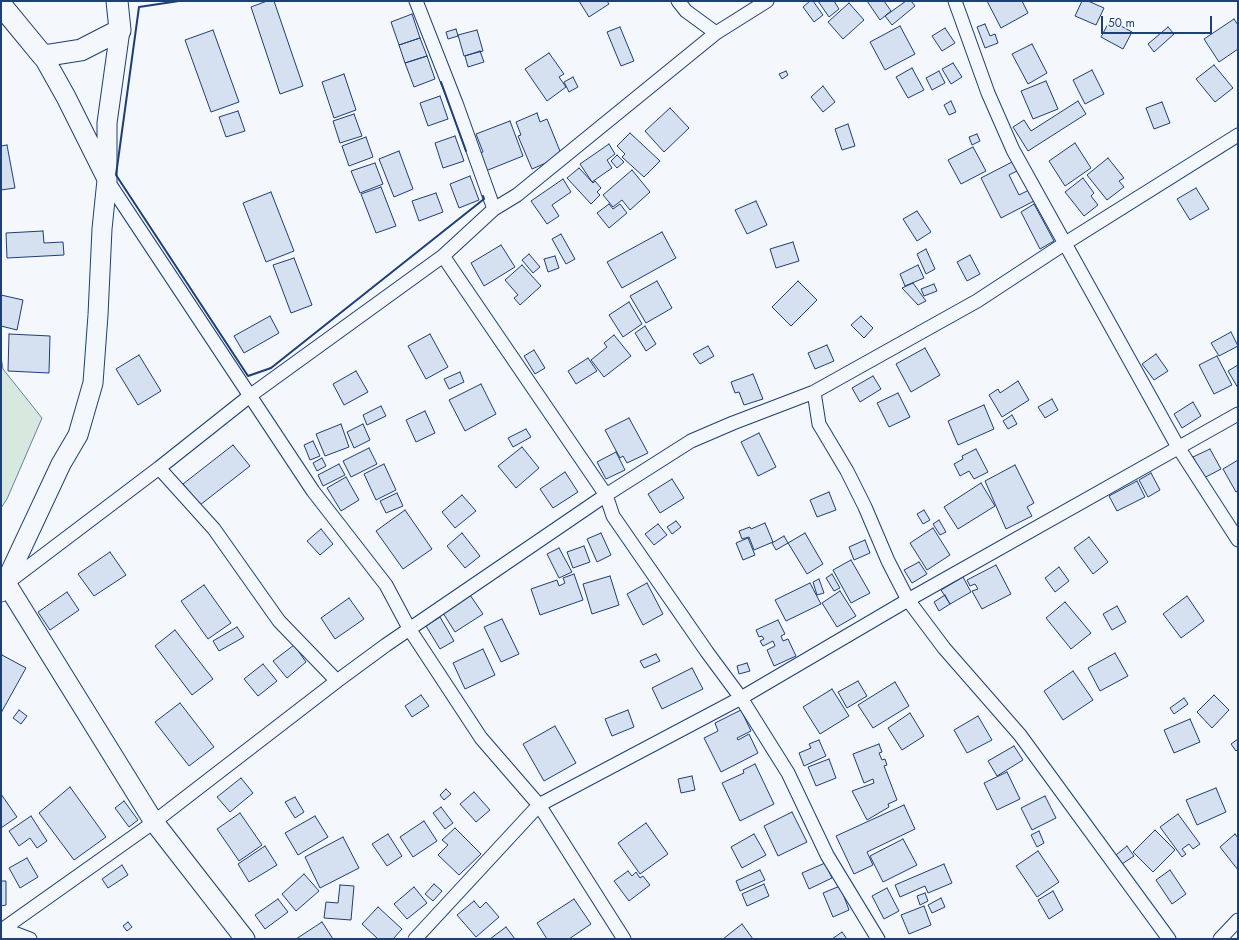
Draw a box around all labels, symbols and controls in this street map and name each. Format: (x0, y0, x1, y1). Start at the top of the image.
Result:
scale bar (1103, 8, 1214, 34)
text: 50 m (1108, 14, 1135, 32)

